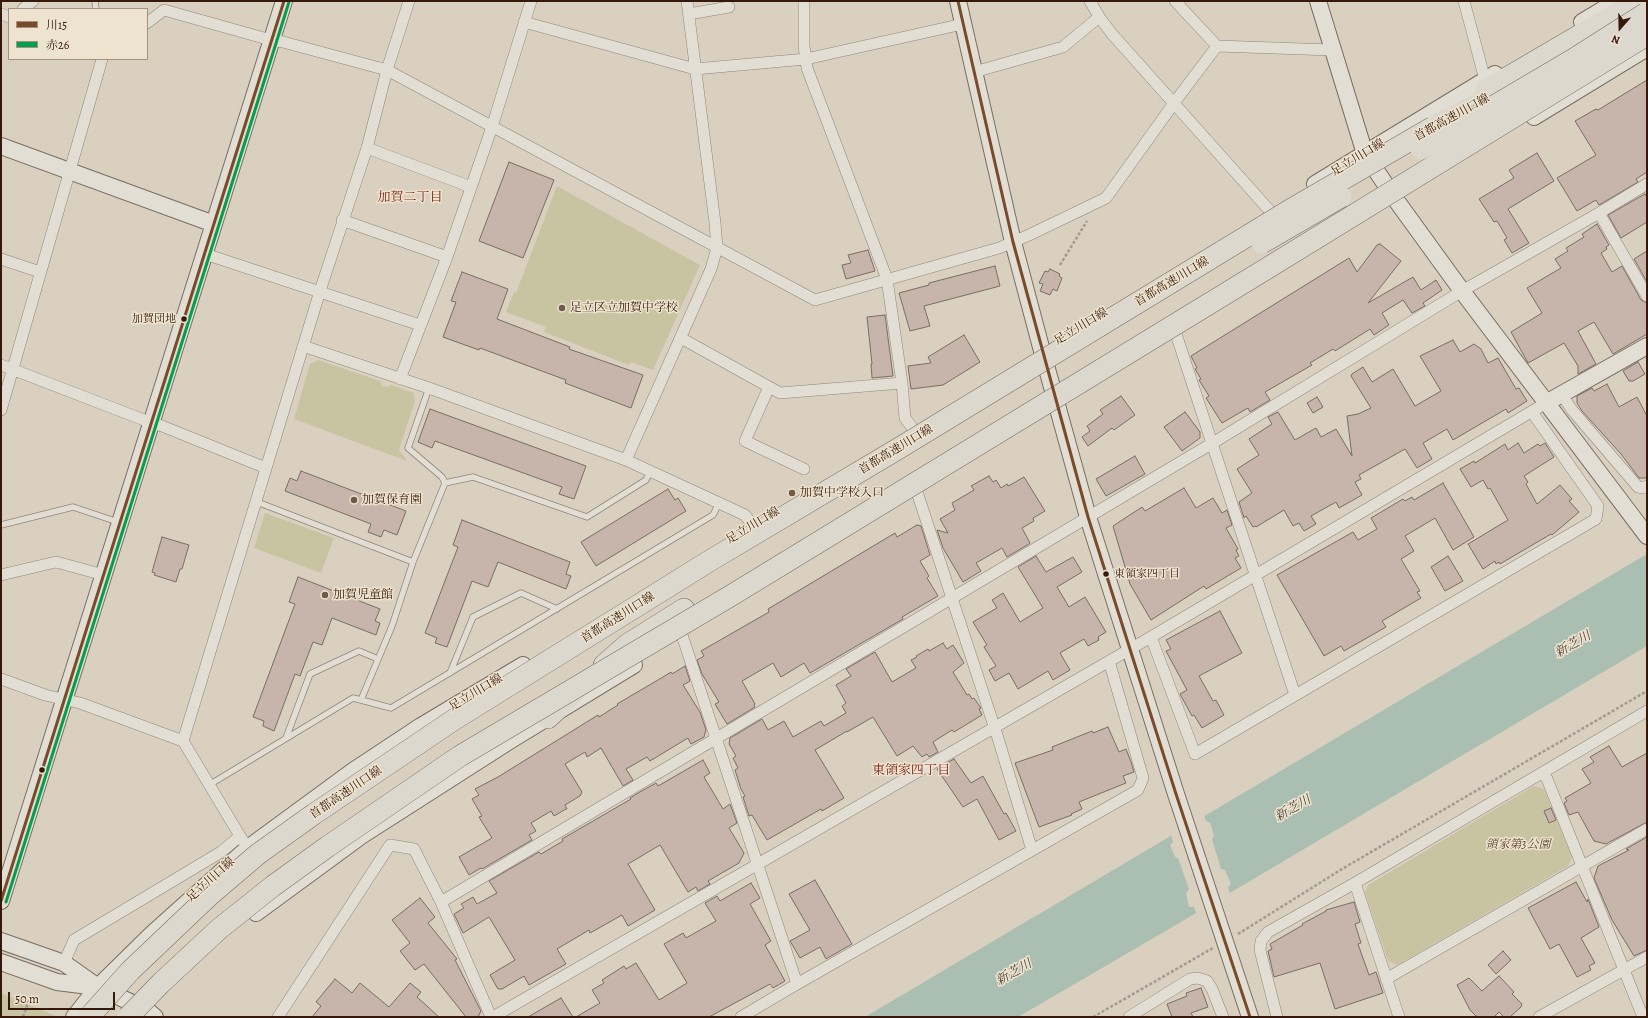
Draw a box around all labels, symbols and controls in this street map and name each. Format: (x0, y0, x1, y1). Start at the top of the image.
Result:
legend (8, 8, 148, 60)
north arrow (1600, 8, 1640, 48)
text: 川15 (46, 17, 67, 33)
text: N (1609, 31, 1622, 48)
text: 赤26 (46, 37, 69, 53)
street label: 首都高速川口線 (1412, 91, 1492, 145)
street label: 足立川口線 (1329, 136, 1387, 180)
district label: 加賀二丁目 (378, 190, 442, 206)
street label: 首都高速川口線 (1132, 254, 1212, 310)
place label: 足立区立加賀中学校 (570, 301, 678, 315)
marker: 足立区立加賀中学校 (557, 303, 567, 313)
street label: 足立川口線 (1052, 305, 1110, 349)
place label: 加賀団地 (132, 312, 176, 326)
marker: 加賀団地 (179, 314, 189, 324)
street label: 首都高速川口線 (856, 422, 936, 478)
place label: 加賀中学校入口 (800, 486, 884, 500)
marker: 加賀中学校入口 (787, 488, 797, 498)
place label: 加賀保育園 (362, 493, 422, 507)
marker: 加賀保育園 (349, 495, 359, 505)
street label: 足立川口線 (724, 504, 782, 548)
place label: 東領家四丁目 (1114, 567, 1180, 581)
marker: 東領家四丁目 (1101, 569, 1111, 579)
place label: 加賀児童館 (333, 588, 393, 602)
marker: 加賀児童館 (320, 590, 330, 600)
street label: 首都高速川口線 (579, 590, 657, 646)
water label: 新芝川 (1552, 628, 1594, 662)
street label: 足立川口線 (447, 671, 505, 715)
district label: 東領家四丁目 (872, 763, 950, 779)
street label: 首都高速川口線 (307, 764, 385, 822)
unlabelled marker (37, 765, 47, 775)
water label: 新芝川 (1272, 792, 1314, 826)
park label: 領家第3公園 (1486, 838, 1550, 852)
street label: 足立川口線 (184, 855, 238, 905)
water label: 新芝川 (993, 956, 1035, 990)
scale bar (10, 984, 117, 1010)
text: 50 m (15, 991, 39, 1007)

